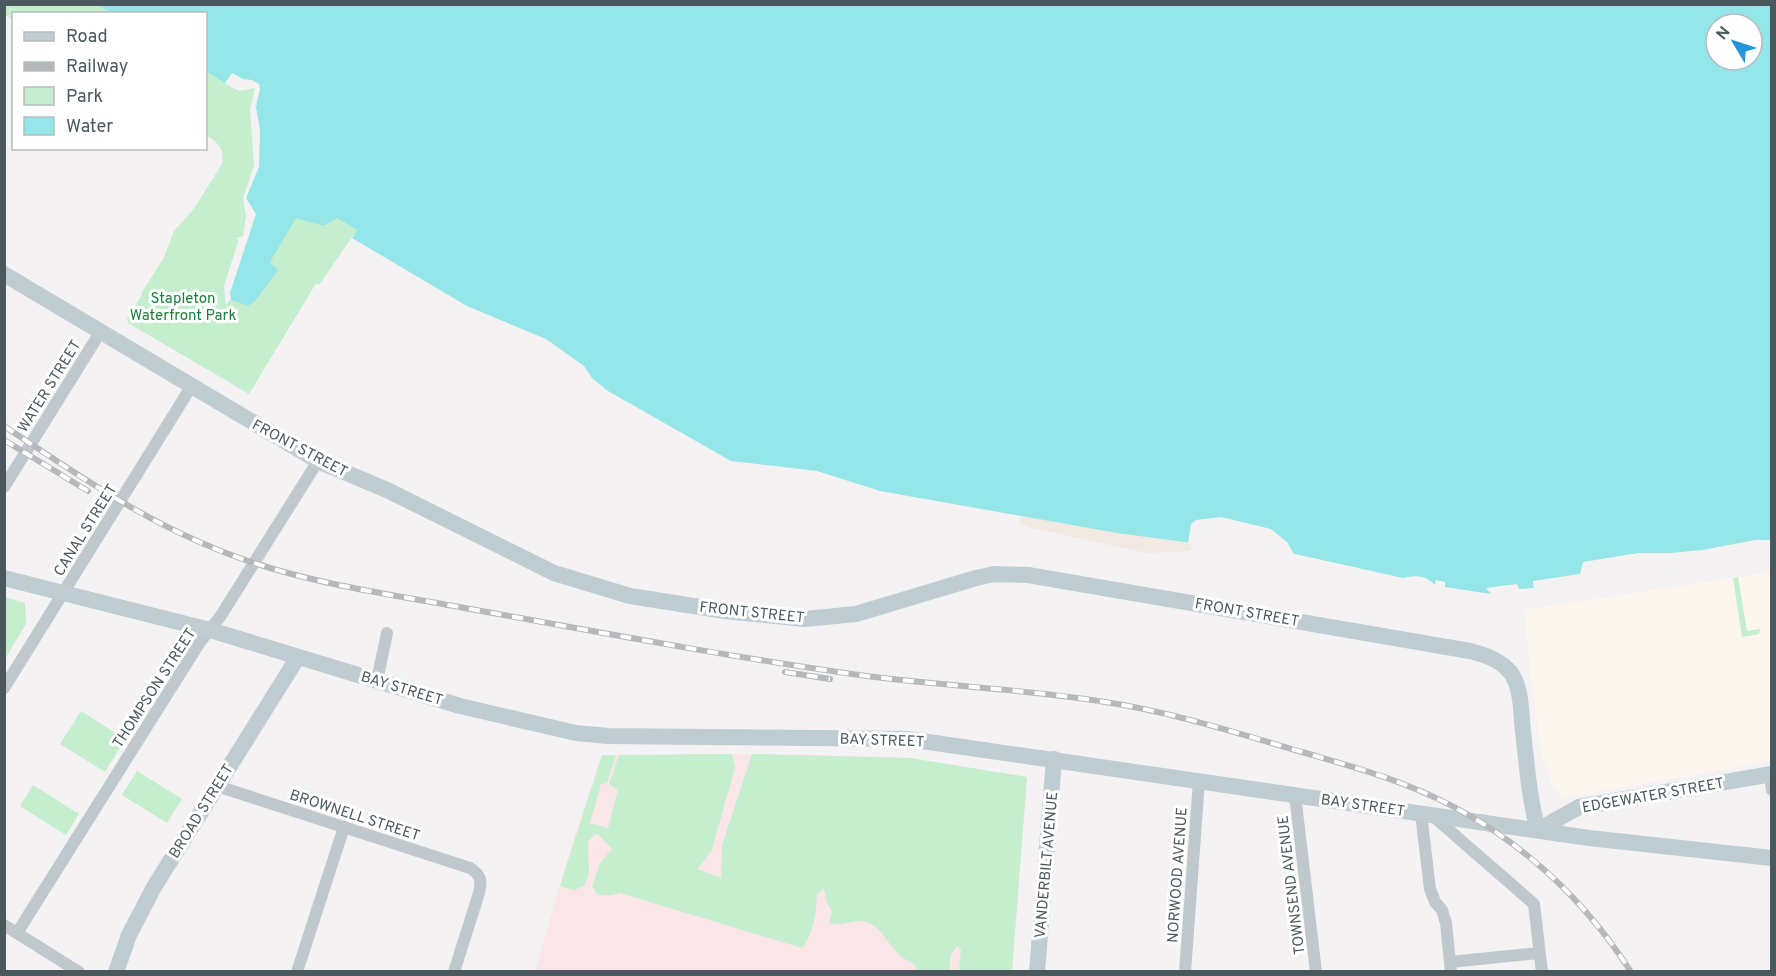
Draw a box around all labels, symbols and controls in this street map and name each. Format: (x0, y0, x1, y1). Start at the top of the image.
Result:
legend (12, 12, 207, 150)
north arrow (1704, 12, 1764, 72)
text: N (1713, 23, 1735, 45)
text: Road (66, 26, 108, 49)
text: Railway (66, 56, 128, 79)
text: Park (66, 86, 103, 109)
text: Water (66, 116, 113, 139)
park label: Stapleton Waterfront Park (130, 290, 236, 326)
street label: WATER STREET (14, 337, 86, 437)
street label: FRONT STREET (248, 416, 350, 482)
street label: CANAL STREET (50, 481, 122, 580)
street label: FRONT STREET (1193, 595, 1300, 632)
street label: FRONT STREET (698, 599, 805, 628)
street label: THOMPSON STREET (109, 625, 201, 752)
street label: BAY STREET (358, 668, 445, 711)
street label: BAY STREET (839, 731, 925, 752)
street label: BROAD STREET (166, 761, 239, 862)
street label: EDGEWATER STREET (1581, 775, 1726, 818)
street label: BROWNELL STREET (287, 786, 422, 846)
street label: VANDERBILT AVENUE (1032, 791, 1063, 939)
street label: BAY STREET (1320, 791, 1406, 822)
street label: NORWOOD AVENUE (1164, 807, 1193, 944)
street label: TOWNSEND AVENUE (1275, 814, 1310, 956)

